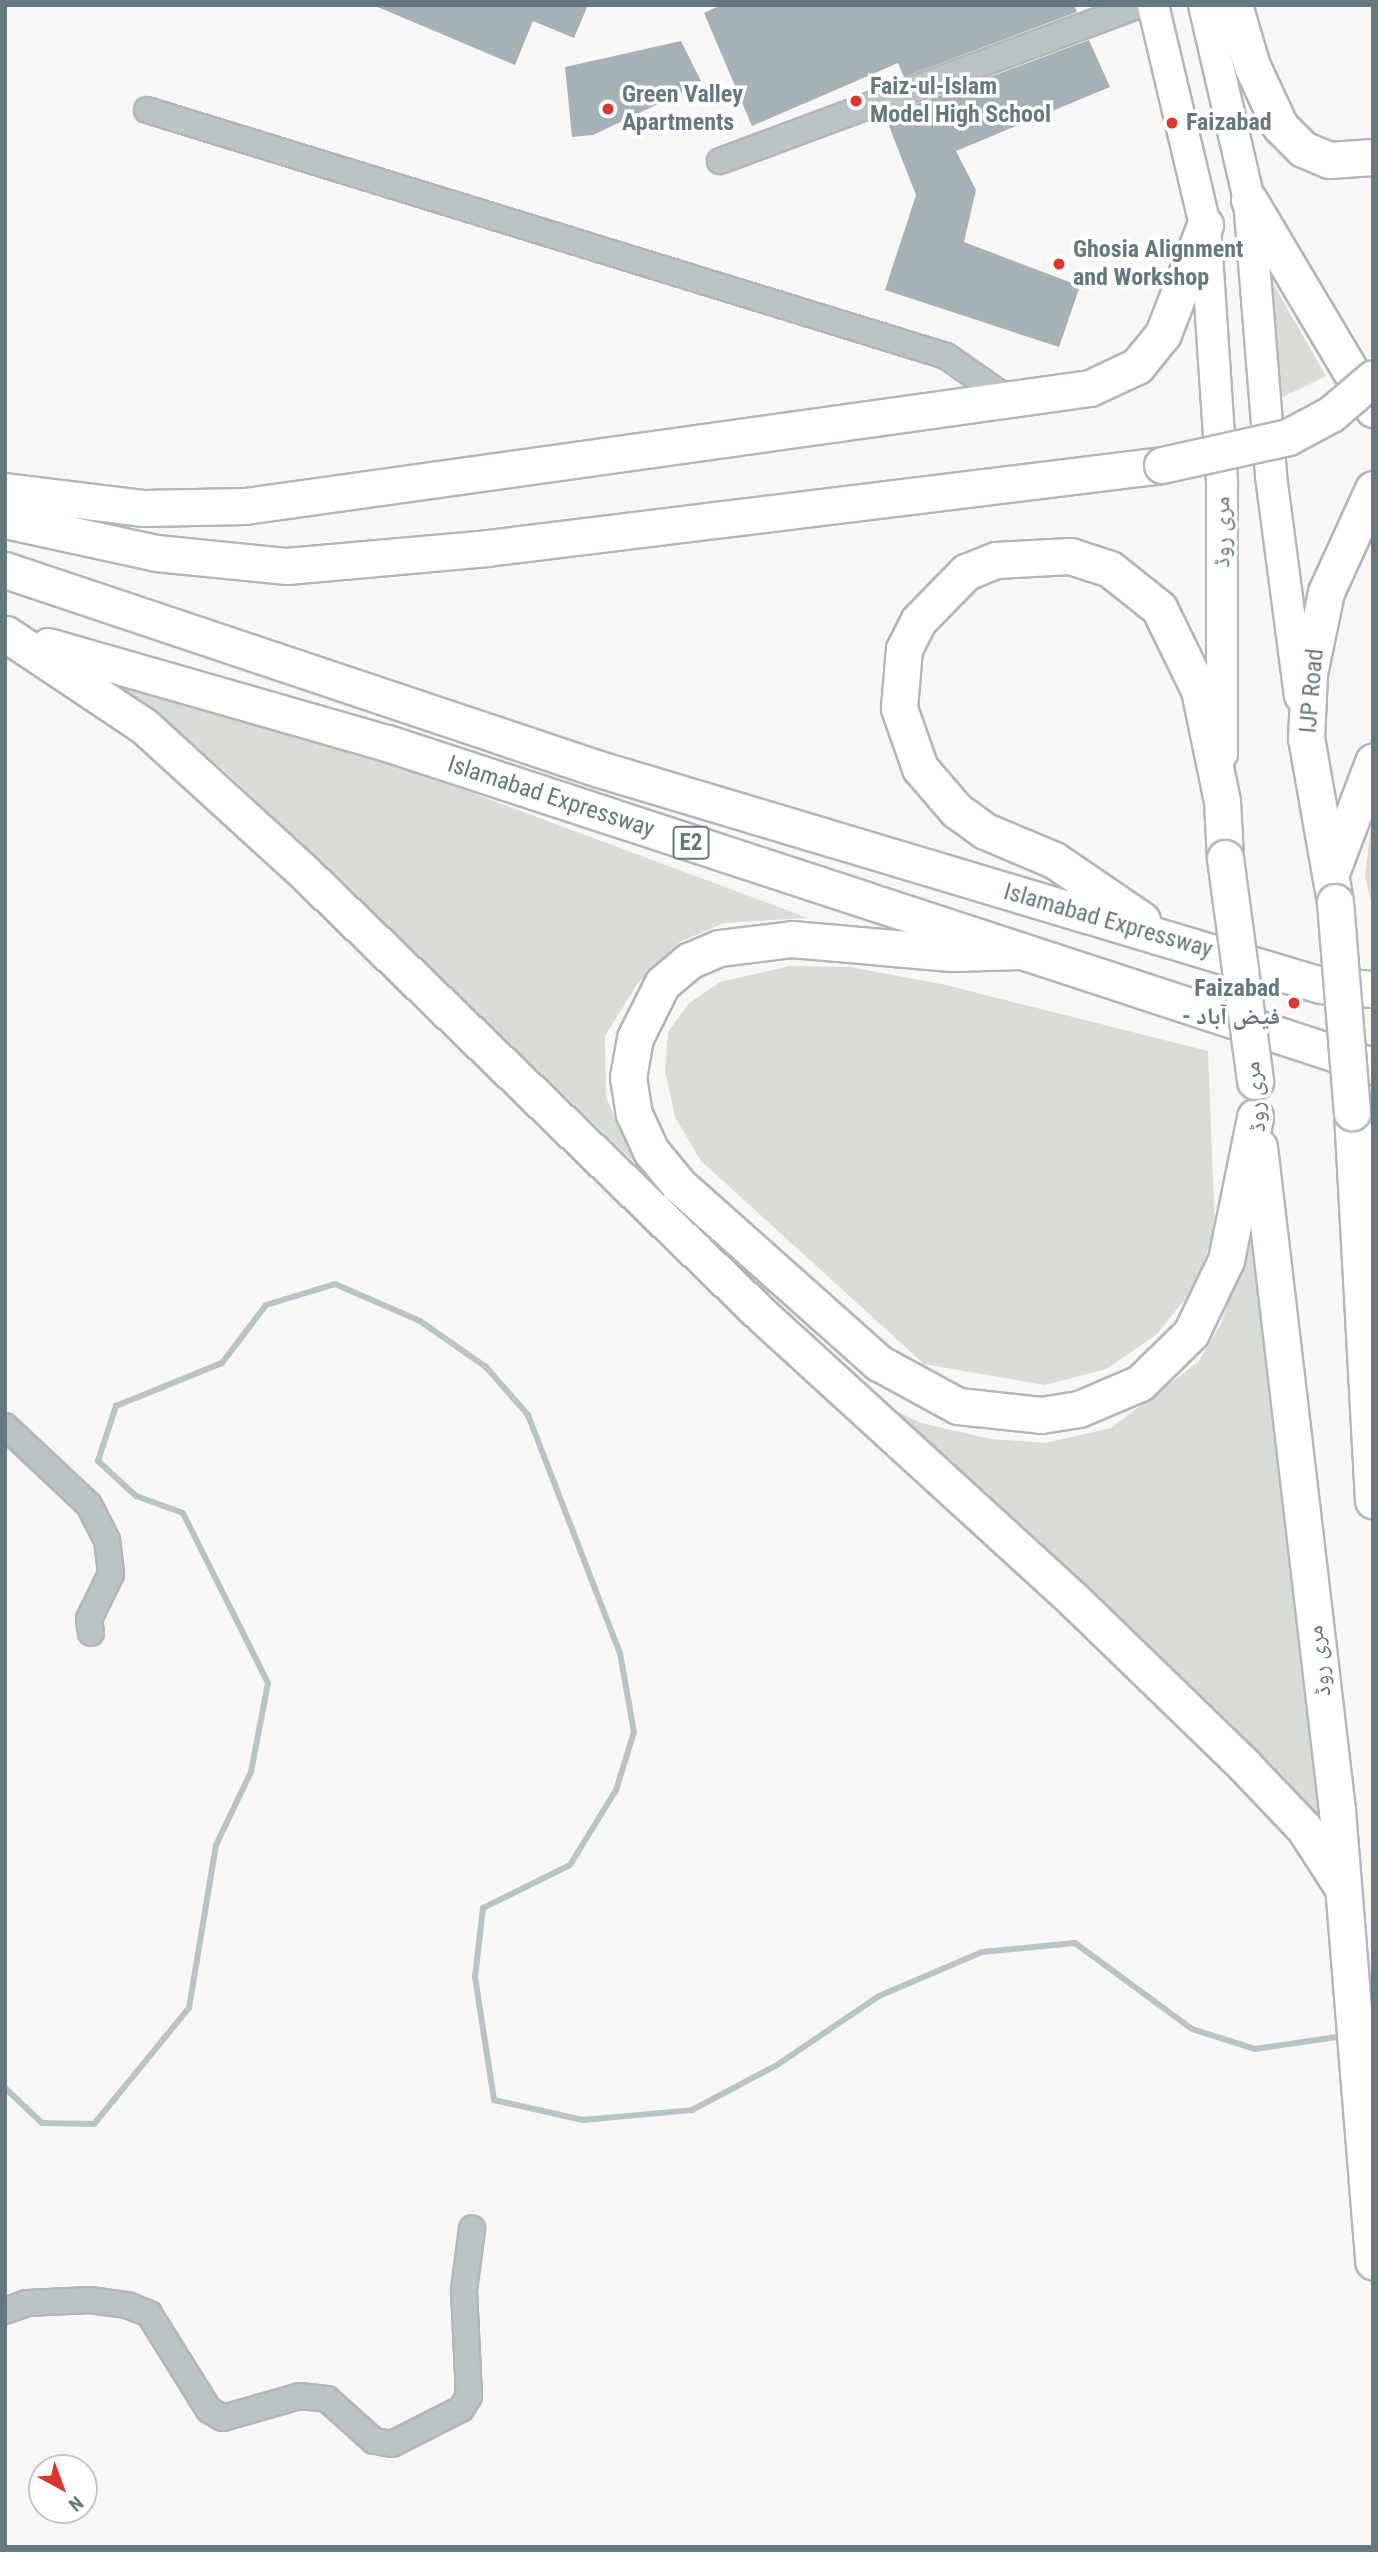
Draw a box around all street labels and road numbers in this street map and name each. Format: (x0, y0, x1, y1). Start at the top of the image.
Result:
street label: مری روڈ (1208, 496, 1236, 568)
street label: IJP Road (1294, 648, 1330, 734)
street label: Islamabad Expressway (444, 750, 658, 844)
road number: E2 (672, 824, 710, 862)
street label: Islamabad Expressway (1000, 877, 1216, 965)
street label: مری روڈ (1238, 1060, 1272, 1134)
street label: مری روڈ (1300, 1624, 1338, 1698)

